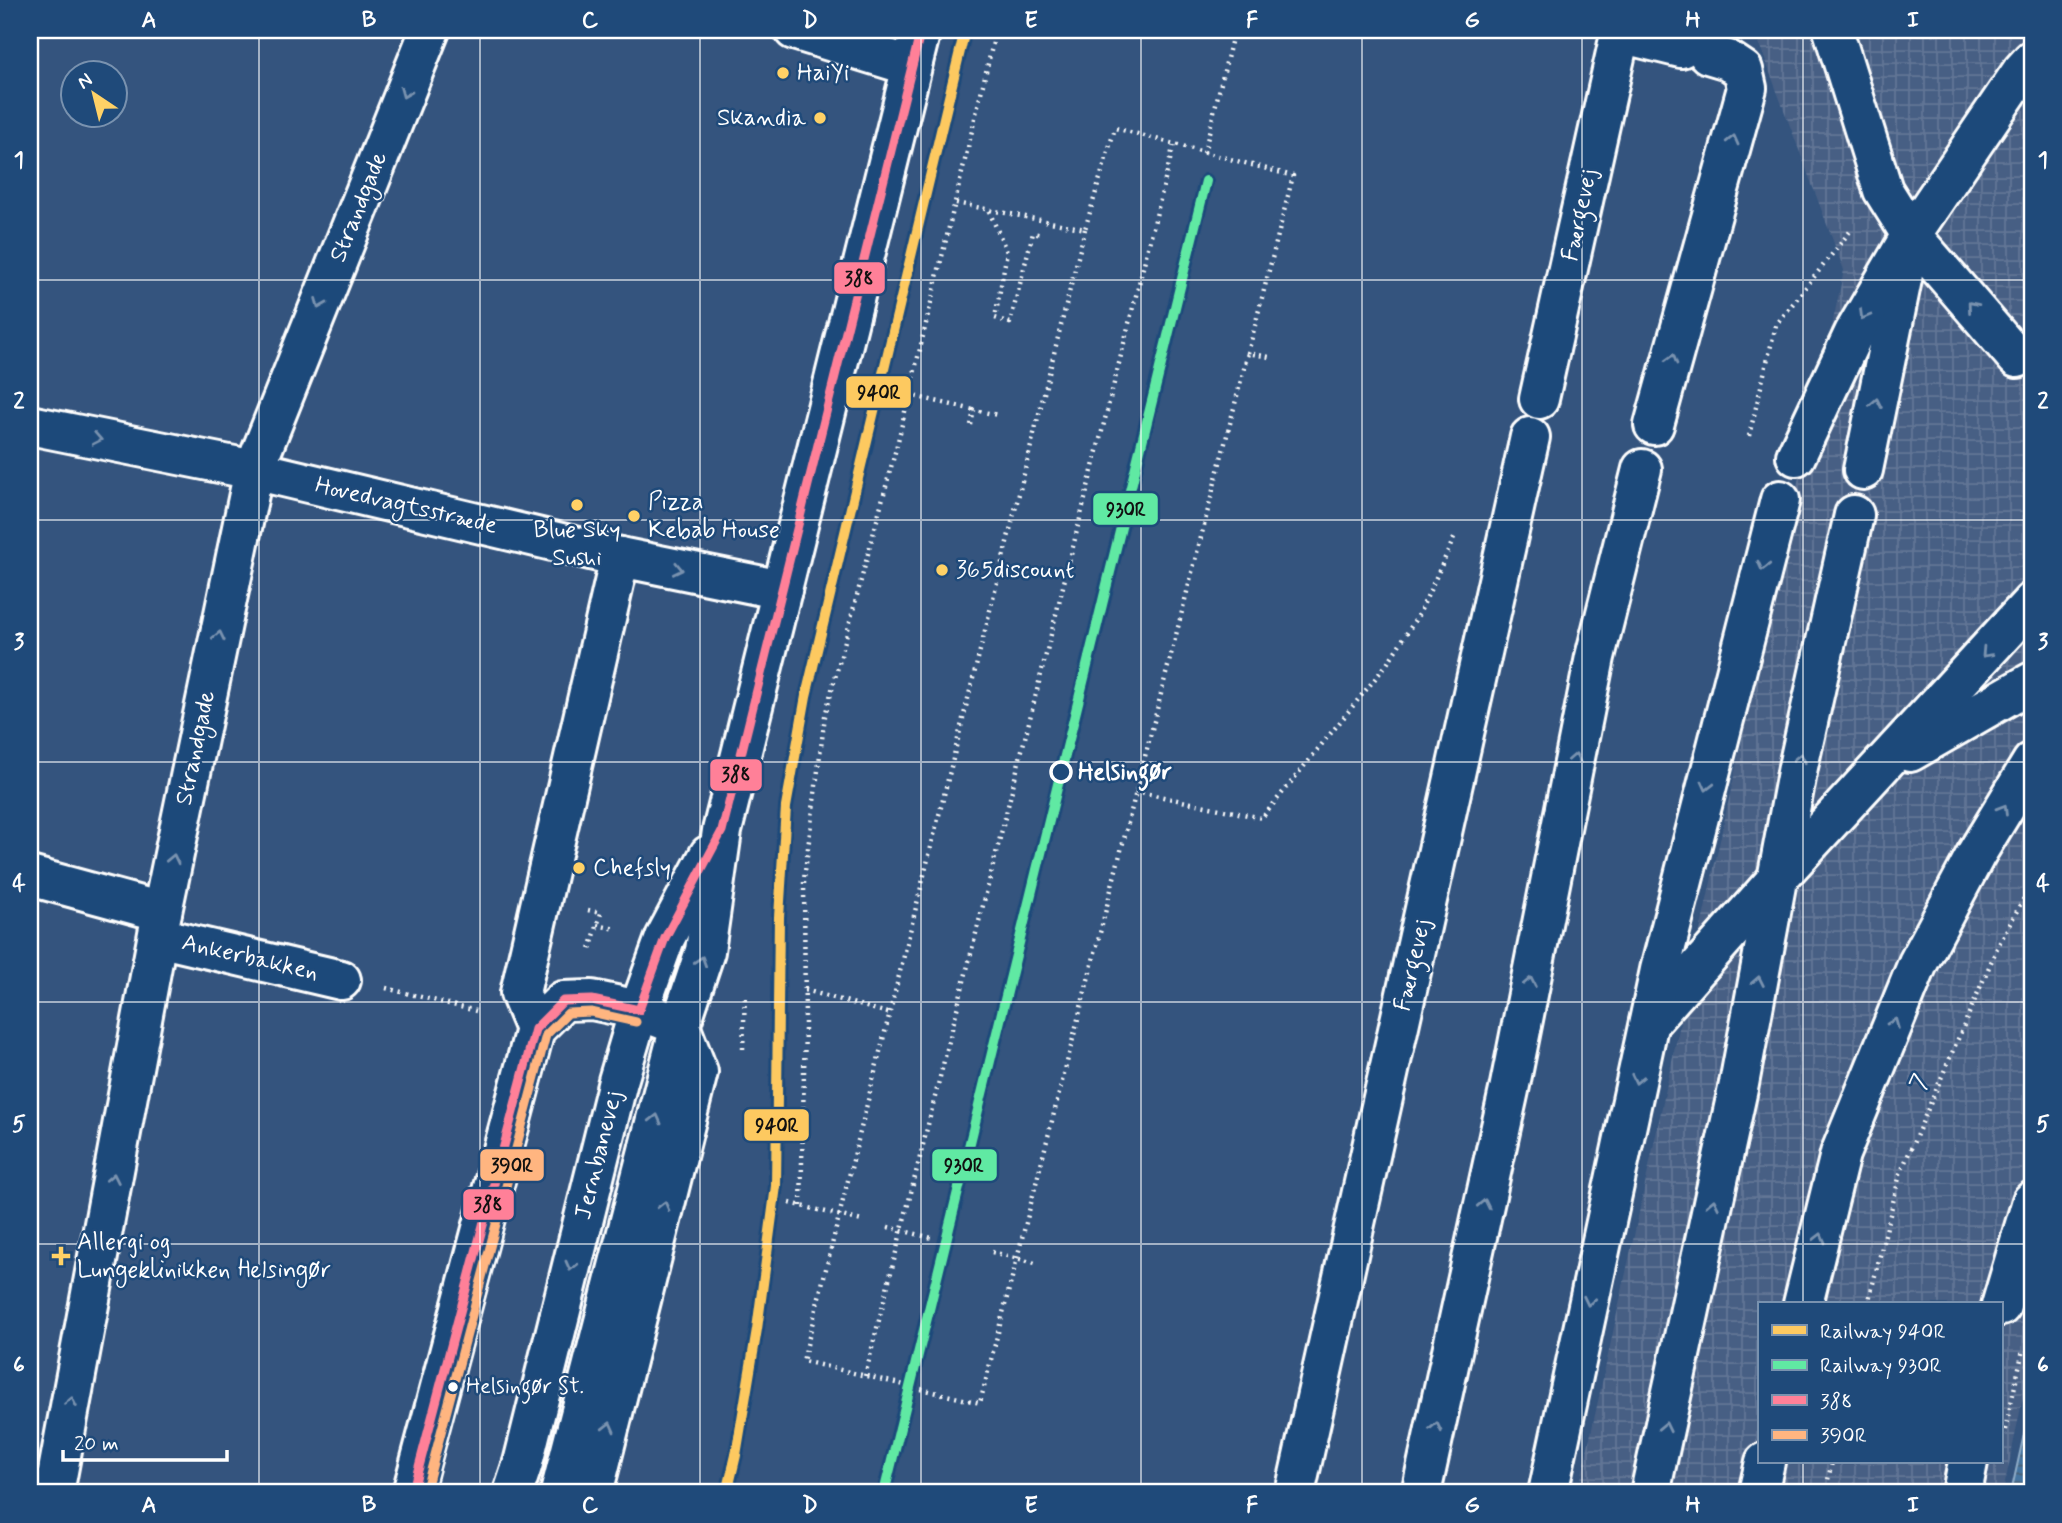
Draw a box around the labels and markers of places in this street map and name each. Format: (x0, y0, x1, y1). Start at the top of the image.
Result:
place label: HaiYi (797, 58, 849, 89)
marker: HaiYi (775, 65, 791, 81)
place label: Skandia (717, 103, 807, 134)
marker: Skandia (812, 110, 828, 126)
place label: Pizza Kebab House (648, 487, 780, 546)
marker: Blue Sky Sushi (569, 497, 585, 513)
marker: Pizza Kebab House (626, 508, 642, 524)
place label: Blue Sky Sushi (533, 515, 621, 574)
place label: 365discount (956, 555, 1075, 586)
marker: 365discount (934, 562, 950, 578)
place label: Helsingør (1078, 757, 1172, 791)
marker: Helsingør (1050, 761, 1072, 783)
place label: Chefsly (593, 853, 671, 884)
marker: Chefsly (571, 860, 587, 876)
place label: Allergi og Lungeklinikken Helsingør (77, 1227, 331, 1288)
marker: Allergi og Lungeklinikken Helsingør (51, 1246, 71, 1266)
place label: Helsingør St. (466, 1373, 584, 1404)
marker: Helsingør St. (446, 1380, 460, 1394)

